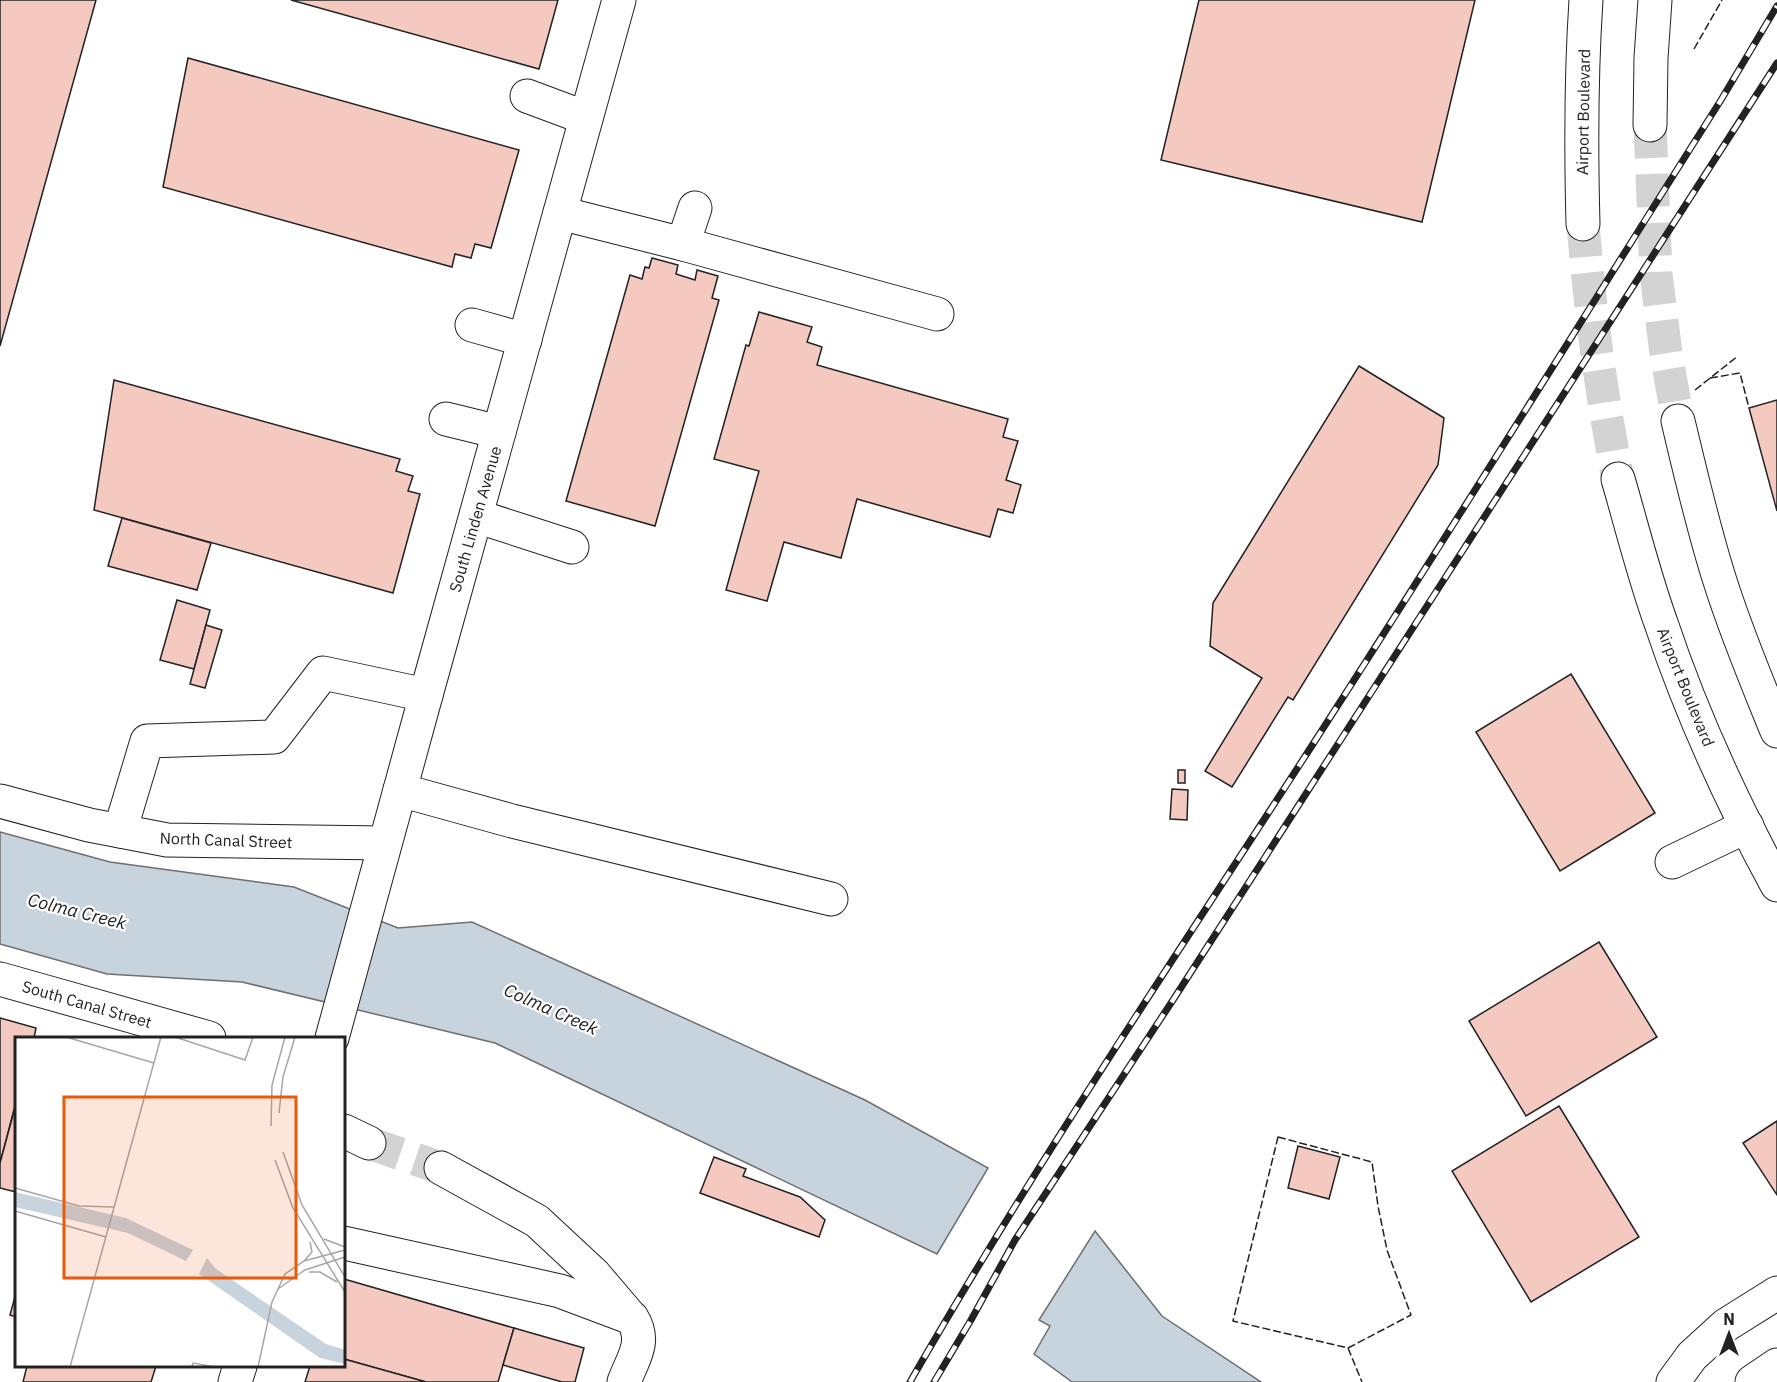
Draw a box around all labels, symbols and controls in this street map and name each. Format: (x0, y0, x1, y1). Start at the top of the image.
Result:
street label: Airport Boulevard (1572, 49, 1594, 175)
street label: South Linden Avenue (445, 443, 506, 594)
street label: Airport Boulevard (1653, 625, 1719, 749)
street label: North Canal Street (159, 828, 293, 852)
water label: Colma Creek (25, 888, 129, 934)
street label: South Canal Street (20, 976, 154, 1032)
water label: Colma Creek (500, 978, 602, 1040)
inset map (15, 1037, 345, 1367)
north arrow (1699, 1304, 1759, 1364)
text: N (1723, 1309, 1735, 1329)

